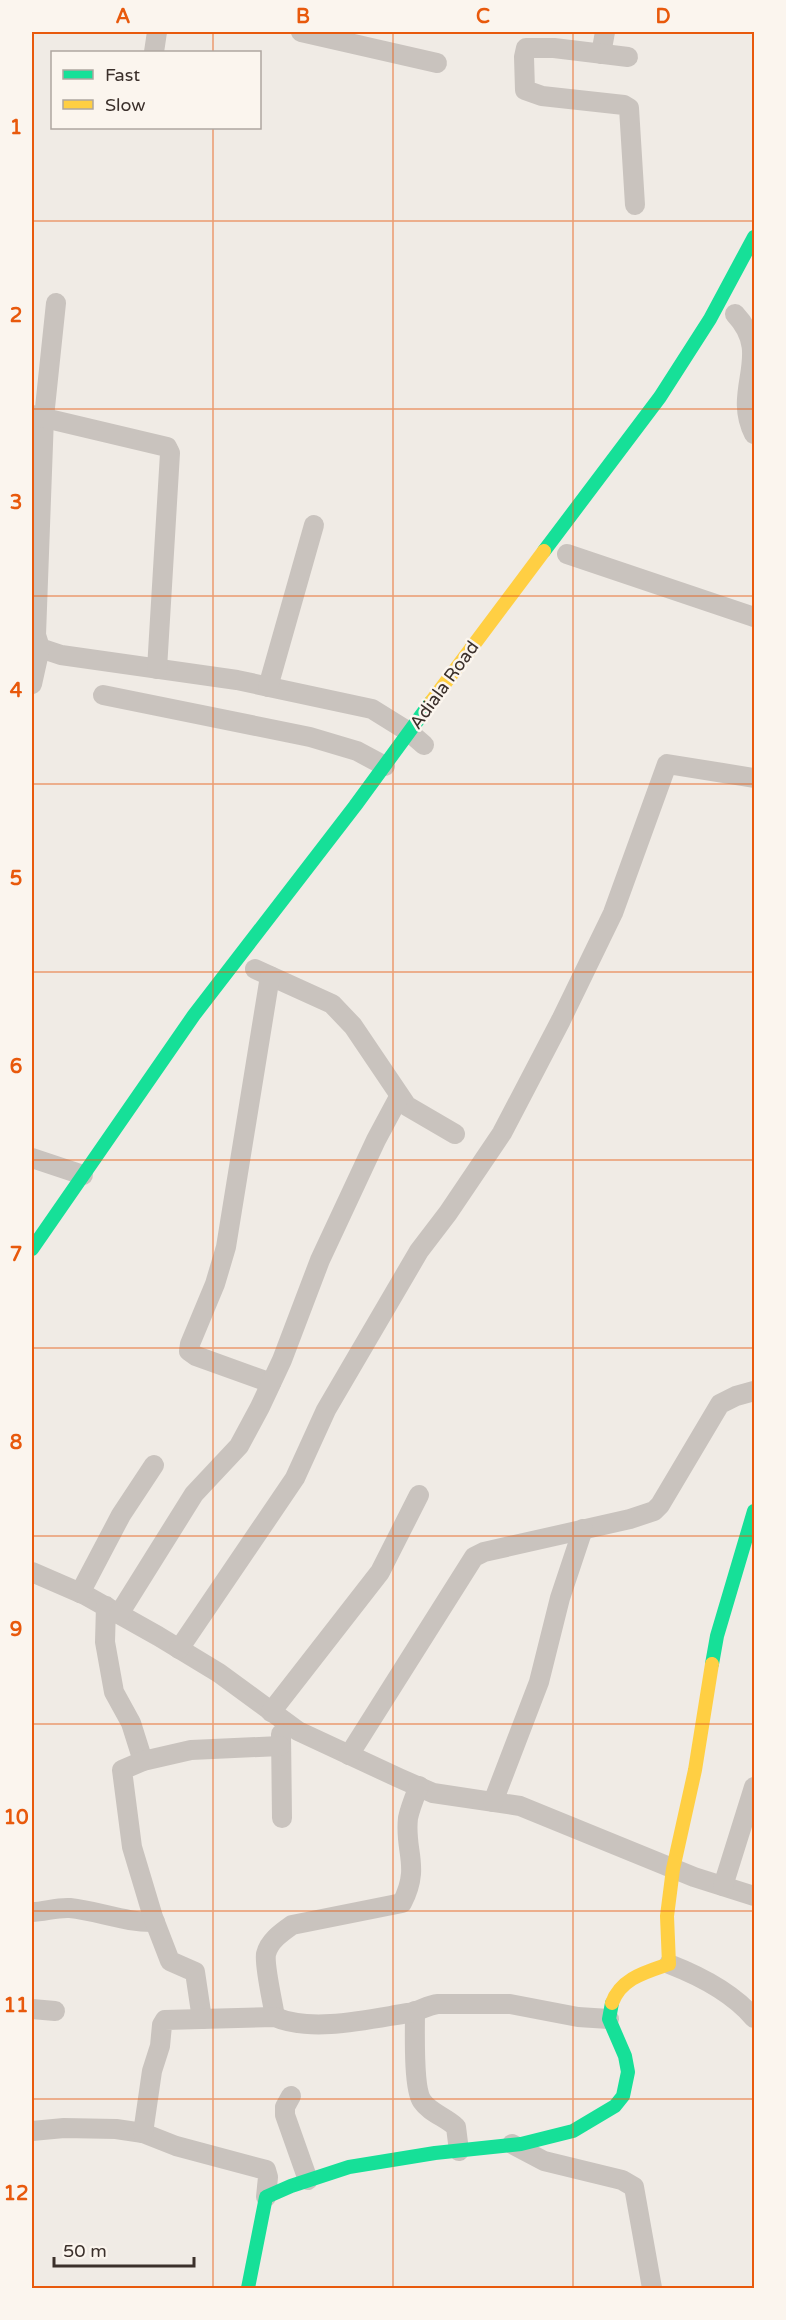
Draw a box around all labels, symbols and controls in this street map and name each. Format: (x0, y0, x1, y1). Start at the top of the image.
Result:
text: A (116, 5, 131, 29)
text: B (296, 5, 310, 29)
text: C (476, 5, 490, 29)
text: D (655, 5, 671, 29)
legend (51, 51, 261, 129)
text: Fast (105, 64, 140, 86)
text: Slow (105, 94, 146, 116)
text: 1 (10, 116, 22, 140)
text: 2 (10, 304, 22, 328)
text: 3 (10, 491, 22, 515)
street label: Adiala Road (405, 637, 483, 733)
text: 4 (10, 679, 23, 703)
text: 5 (10, 867, 22, 891)
text: 6 (10, 1055, 22, 1079)
text: 7 (10, 1243, 22, 1267)
text: 8 (10, 1431, 22, 1455)
text: 9 (10, 1618, 22, 1642)
text: 10 (3, 1806, 29, 1830)
text: 11 (3, 1994, 29, 2018)
text: 12 (3, 2182, 29, 2206)
scale bar (54, 2230, 194, 2268)
text: 50 m (63, 2240, 107, 2262)

